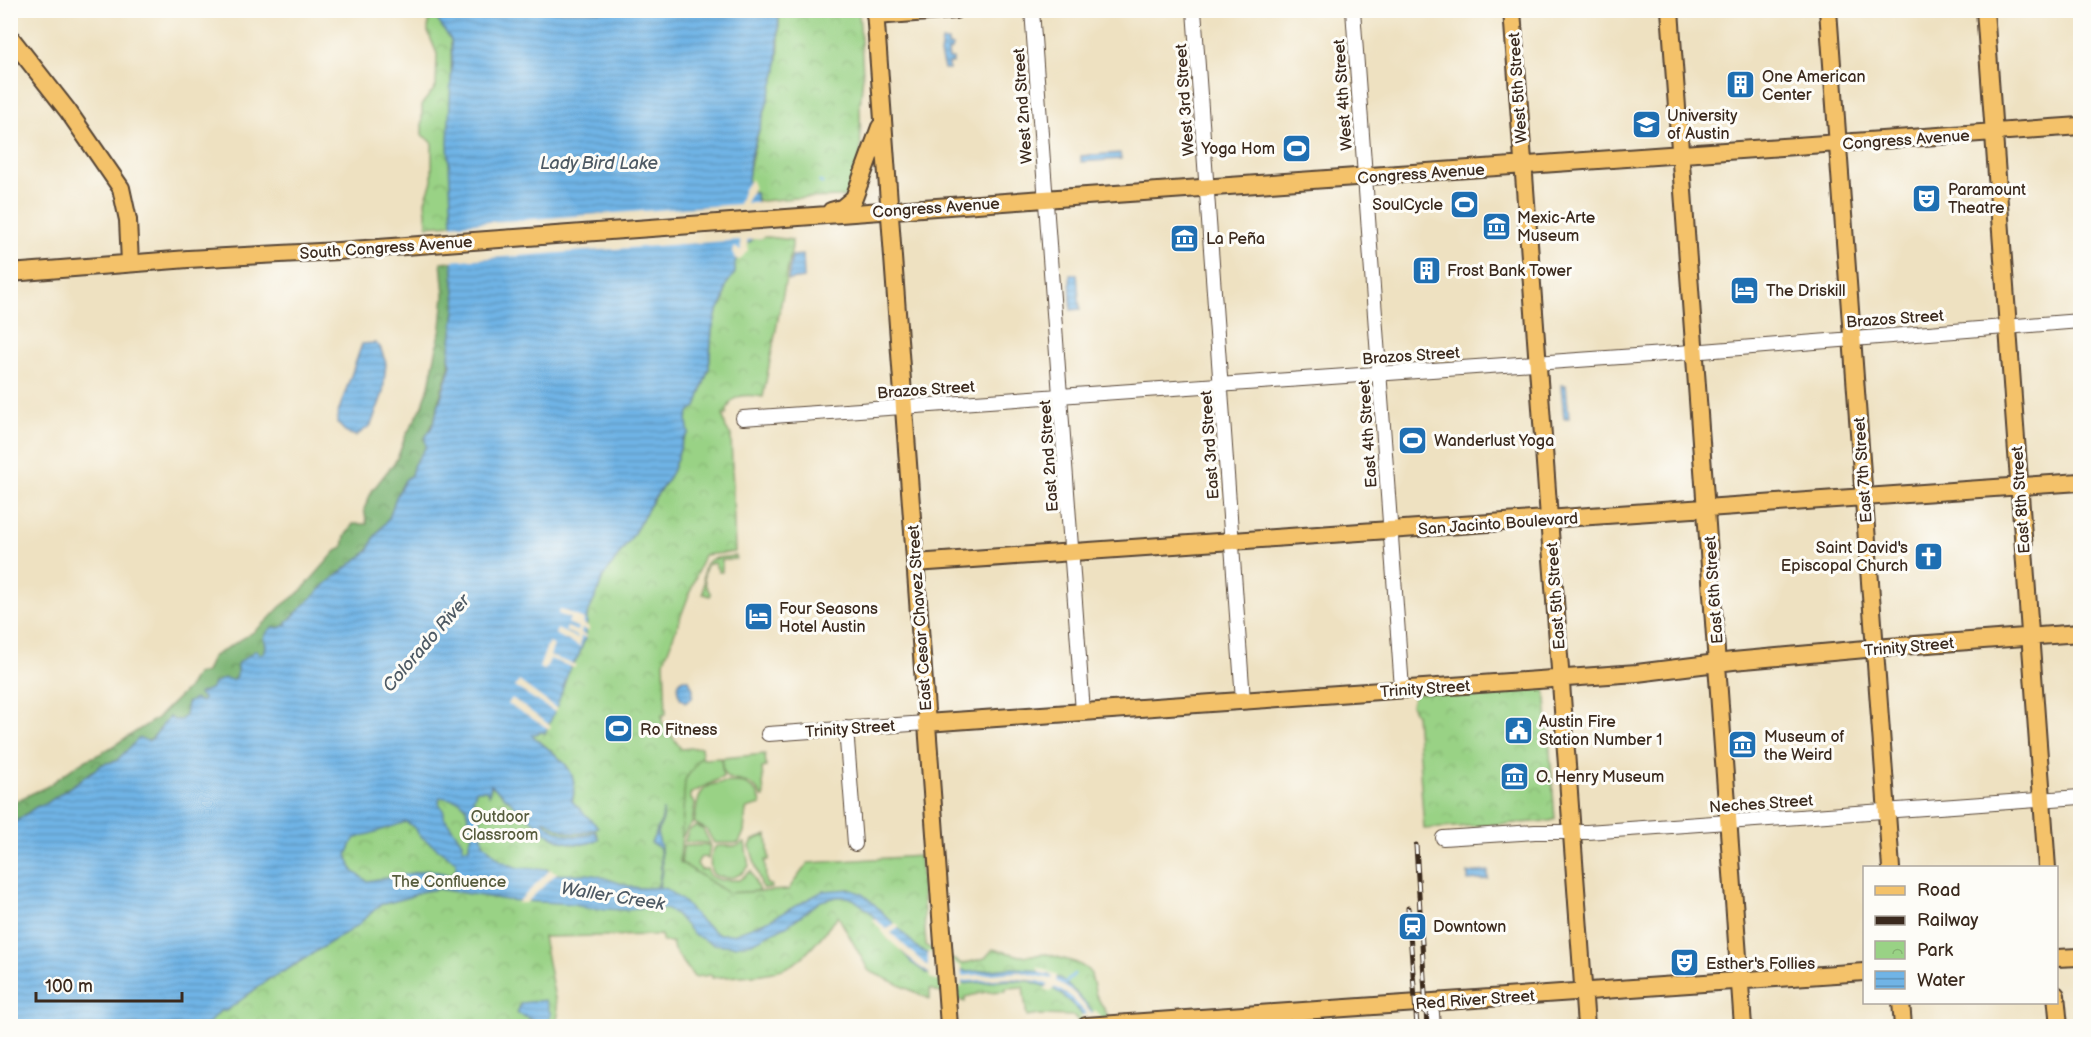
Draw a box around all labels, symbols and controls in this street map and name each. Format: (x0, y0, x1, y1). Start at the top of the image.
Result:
street label: West 5th Street (1505, 32, 1532, 144)
street label: West 4th Street (1330, 38, 1357, 151)
street label: West 3rd Street (1172, 43, 1199, 157)
street label: West 2nd Street (1010, 47, 1037, 164)
place label: One American Center (1762, 68, 1866, 105)
building icon: One American Center (1725, 69, 1757, 101)
place label: University of Austin (1667, 107, 1738, 144)
school or university icon: University of Austin (1630, 108, 1662, 140)
street label: Congress Avenue (1842, 127, 1971, 154)
sports icon: Yoga Hom (1280, 132, 1312, 164)
place label: Yoga Hom (1200, 140, 1275, 159)
water label: Lady Bird Lake (540, 153, 658, 174)
street label: Congress Avenue (1357, 161, 1486, 188)
place label: Paramount Theatre (1948, 181, 2026, 218)
theatre icon: Paramount Theatre (1911, 182, 1943, 214)
sports icon: SoulCycle (1448, 188, 1480, 220)
street label: Congress Avenue (872, 195, 1001, 222)
place label: SoulCycle (1372, 196, 1443, 215)
place label: Mexic-Arte Museum (1517, 209, 1596, 246)
museum icon: Mexic-Arte Museum (1480, 210, 1512, 242)
museum icon: La Peña (1169, 222, 1201, 254)
place label: La Peña (1206, 230, 1265, 249)
street label: South Congress Avenue (299, 233, 474, 264)
building icon: Frost Bank Tower (1410, 254, 1442, 286)
place label: Frost Bank Tower (1447, 262, 1572, 281)
hotel icon: The Driskill (1729, 274, 1761, 306)
place label: The Driskill (1766, 282, 1846, 301)
street label: Brazos Street (1846, 307, 1945, 332)
street label: Brazos Street (1362, 344, 1461, 369)
street label: Brazos Street (877, 378, 976, 403)
street label: East 4th Street (1355, 379, 1382, 489)
street label: East 3rd Street (1197, 390, 1224, 500)
street label: East 2nd Street (1036, 399, 1063, 513)
street label: East 7th Street (1850, 416, 1877, 523)
sports icon: Wanderlust Yoga (1397, 424, 1429, 456)
place label: Wanderlust Yoga (1434, 432, 1554, 451)
street label: East 8th Street (2008, 445, 2035, 554)
street label: San Jacinto Boulevard (1417, 509, 1579, 540)
street label: East Cesar Chavez Street (905, 524, 936, 712)
street label: East 6th Street (1701, 535, 1728, 645)
place label: Saint David's Episcopal Church (1781, 539, 1908, 576)
church icon: Saint David's Episcopal Church (1913, 540, 1945, 572)
street label: East 5th Street (1543, 541, 1570, 650)
water label: Colorado River (378, 589, 475, 696)
place label: Four Seasons Hotel Austin (779, 600, 878, 637)
hotel icon: Four Seasons Hotel Austin (742, 601, 774, 633)
street label: Trinity Street (1863, 634, 1955, 661)
street label: Trinity Street (1379, 677, 1471, 702)
sports icon: Ro Fitness (603, 713, 635, 745)
place label: Austin Fire Station Number 1 (1539, 713, 1662, 750)
public building icon: Austin Fire Station Number 1 (1502, 714, 1534, 746)
street label: Trinity Street (804, 717, 896, 742)
place label: Ro Fitness (640, 721, 717, 740)
place label: Museum of the Weird (1764, 728, 1845, 765)
museum icon: Museum of the Weird (1727, 729, 1759, 761)
museum icon: O. Henry Museum (1499, 760, 1531, 792)
place label: O. Henry Museum (1536, 768, 1664, 787)
street label: Neches Street (1708, 791, 1814, 818)
park label: Outdoor Classroom (462, 808, 538, 845)
legend (1863, 866, 2058, 1004)
park label: The Confluence (392, 873, 507, 892)
water label: Waller Creek (560, 878, 667, 915)
text: Road (1917, 880, 1961, 901)
station icon: Downtown (1396, 910, 1428, 942)
text: Railway (1917, 910, 1979, 931)
place label: Downtown (1433, 918, 1506, 937)
text: Park (1917, 940, 1953, 961)
theatre icon: Esther's Follies (1669, 947, 1701, 979)
place label: Esther's Follies (1706, 955, 1815, 974)
scale bar (36, 965, 182, 1003)
text: Water (1917, 970, 1965, 991)
text: 100 m (45, 976, 93, 997)
street label: Red River Street (1415, 987, 1536, 1014)

